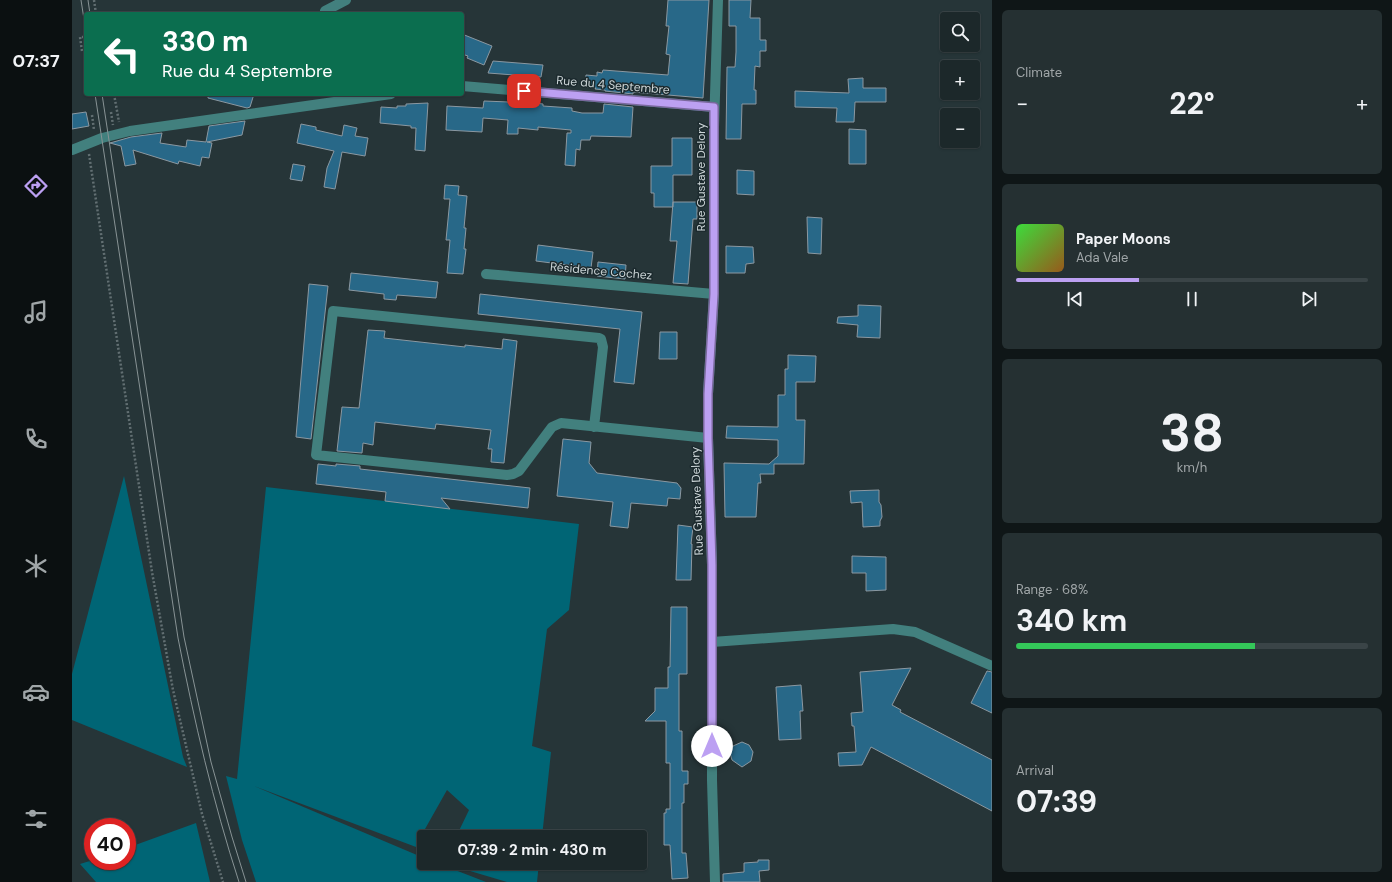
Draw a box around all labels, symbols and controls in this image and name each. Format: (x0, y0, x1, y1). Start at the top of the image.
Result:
map controls (940, 12, 980, 148)
button: search (940, 12, 980, 52)
text: 330 m (162, 23, 248, 60)
icon: left (96, 28, 148, 80)
text: 07:37 (12, 49, 60, 73)
text: Rue du 4 Septembre (162, 59, 333, 83)
button: + (940, 60, 980, 100)
text: Climate (1016, 64, 1062, 81)
street label: Rue du 4 Septembre (556, 72, 671, 98)
pin (507, 74, 541, 108)
icon: arrive (513, 80, 535, 102)
text: 22° (1169, 84, 1215, 123)
text: − (1016, 89, 1028, 118)
text: + (1356, 89, 1368, 118)
button: − (940, 108, 980, 148)
street label: Rue Gustave Delory (693, 122, 709, 231)
icon: directions (22, 172, 50, 200)
text: Paper Moons (1076, 229, 1171, 249)
text: Ada Vale (1076, 249, 1128, 266)
street label: Résidence Cochez (549, 259, 653, 283)
icon: previous (1064, 288, 1086, 310)
icon: pause (1181, 288, 1203, 310)
icon: next (1298, 288, 1320, 310)
icon: music (22, 298, 50, 326)
text: 38 (1160, 399, 1224, 467)
icon: phone (22, 425, 50, 453)
street label: Rue Gustave Delory (687, 446, 707, 556)
text: km/h (1177, 459, 1207, 476)
icon: climate (22, 552, 50, 580)
text: Range · 68% (1016, 581, 1088, 598)
text: 340 km (1016, 601, 1127, 640)
icon: car (22, 678, 50, 706)
position arrow (691, 725, 733, 767)
text: Arrival (1016, 762, 1054, 779)
text: 07:39 (1016, 782, 1097, 821)
icon: filters (22, 805, 50, 833)
speed limit sign: 40 (84, 818, 136, 870)
text: 07:39 · 2 min · 430 m (458, 840, 606, 860)

